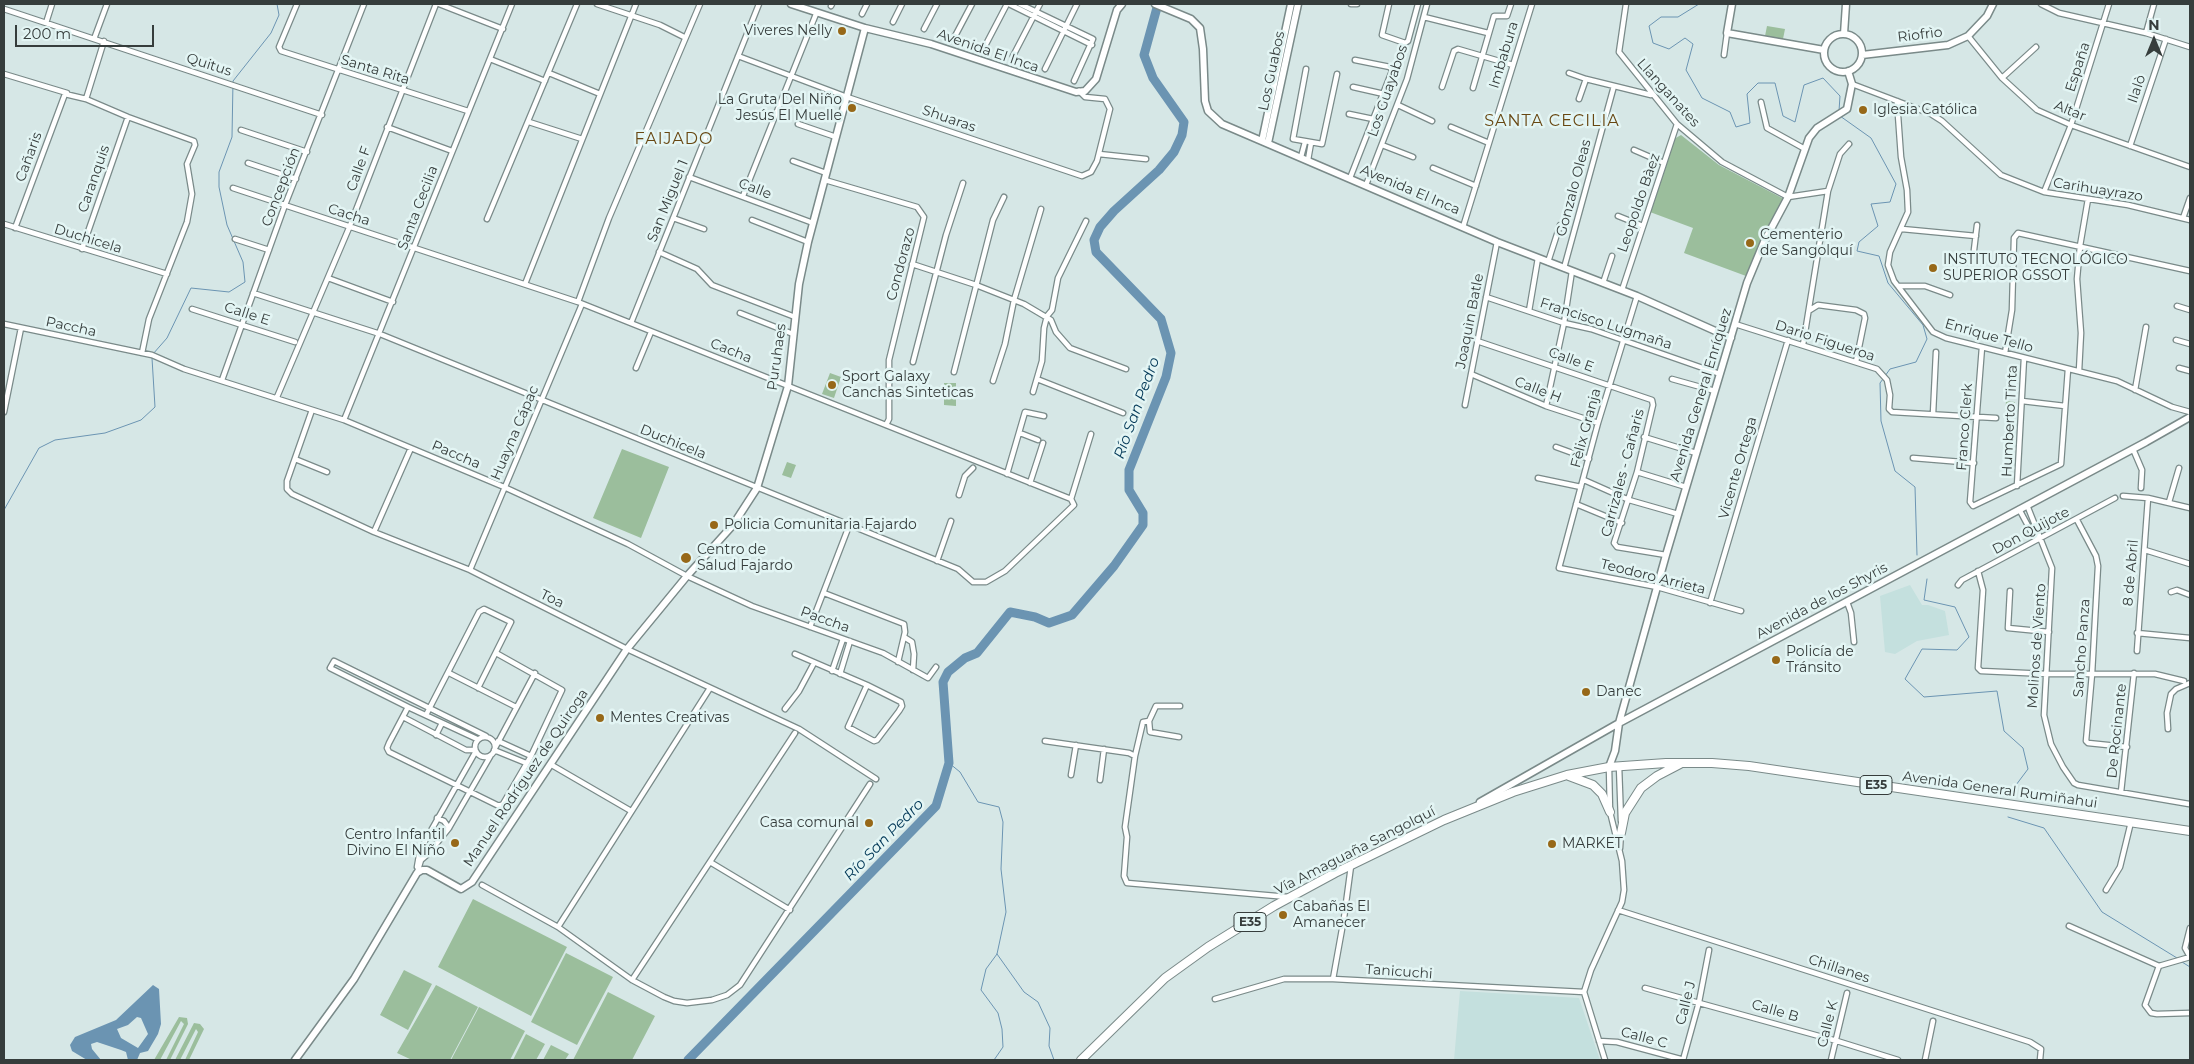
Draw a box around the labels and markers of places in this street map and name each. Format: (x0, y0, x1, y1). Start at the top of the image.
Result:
place label: Viveres Nelly (744, 23, 832, 39)
marker: Viveres Nelly (836, 25, 848, 37)
place label: La Gruta Del Niño Jesús El Muelle (718, 92, 842, 124)
marker: La Gruta Del Niño Jesús El Muelle (846, 102, 858, 114)
place label: Iglesia Católica (1873, 102, 1978, 118)
marker: Iglesia Católica (1857, 104, 1869, 116)
place label: Cementerio de Sangolquí (1760, 227, 1853, 260)
marker: Cementerio de Sangolquí (1744, 237, 1756, 249)
place label: INSTITUTO TECNOLÓGICO SUPERIOR GSSOT (1943, 252, 2128, 284)
marker: INSTITUTO TECNOLÓGICO SUPERIOR GSSOT (1927, 262, 1939, 274)
place label: Sport Galaxy Canchas Sinteticas (842, 369, 974, 402)
marker: Sport Galaxy Canchas Sinteticas (826, 379, 838, 391)
place label: Policia Comunitaria Fajardo (724, 517, 917, 533)
marker: Policia Comunitaria Fajardo (708, 519, 720, 531)
place label: Centro de Salud Fajardo (697, 542, 793, 574)
marker: Centro de Salud Fajardo (679, 551, 693, 565)
place label: Policía de Tránsito (1786, 644, 1854, 676)
marker: Policía de Tránsito (1770, 654, 1782, 666)
place label: Danec (1596, 684, 1642, 700)
marker: Danec (1580, 686, 1592, 698)
place label: Mentes Creativas (610, 710, 729, 726)
marker: Mentes Creativas (594, 712, 606, 724)
place label: Casa comunal (760, 815, 859, 831)
marker: Casa comunal (863, 817, 875, 829)
place label: Centro Infantil Divino El Niño (345, 827, 445, 860)
place label: MARKET (1562, 836, 1623, 852)
marker: Centro Infantil Divino El Niño (449, 837, 461, 849)
marker: MARKET (1546, 838, 1558, 850)
place label: Cabañas El Amanecer (1293, 899, 1370, 932)
marker: Cabañas El Amanecer (1277, 909, 1289, 921)

